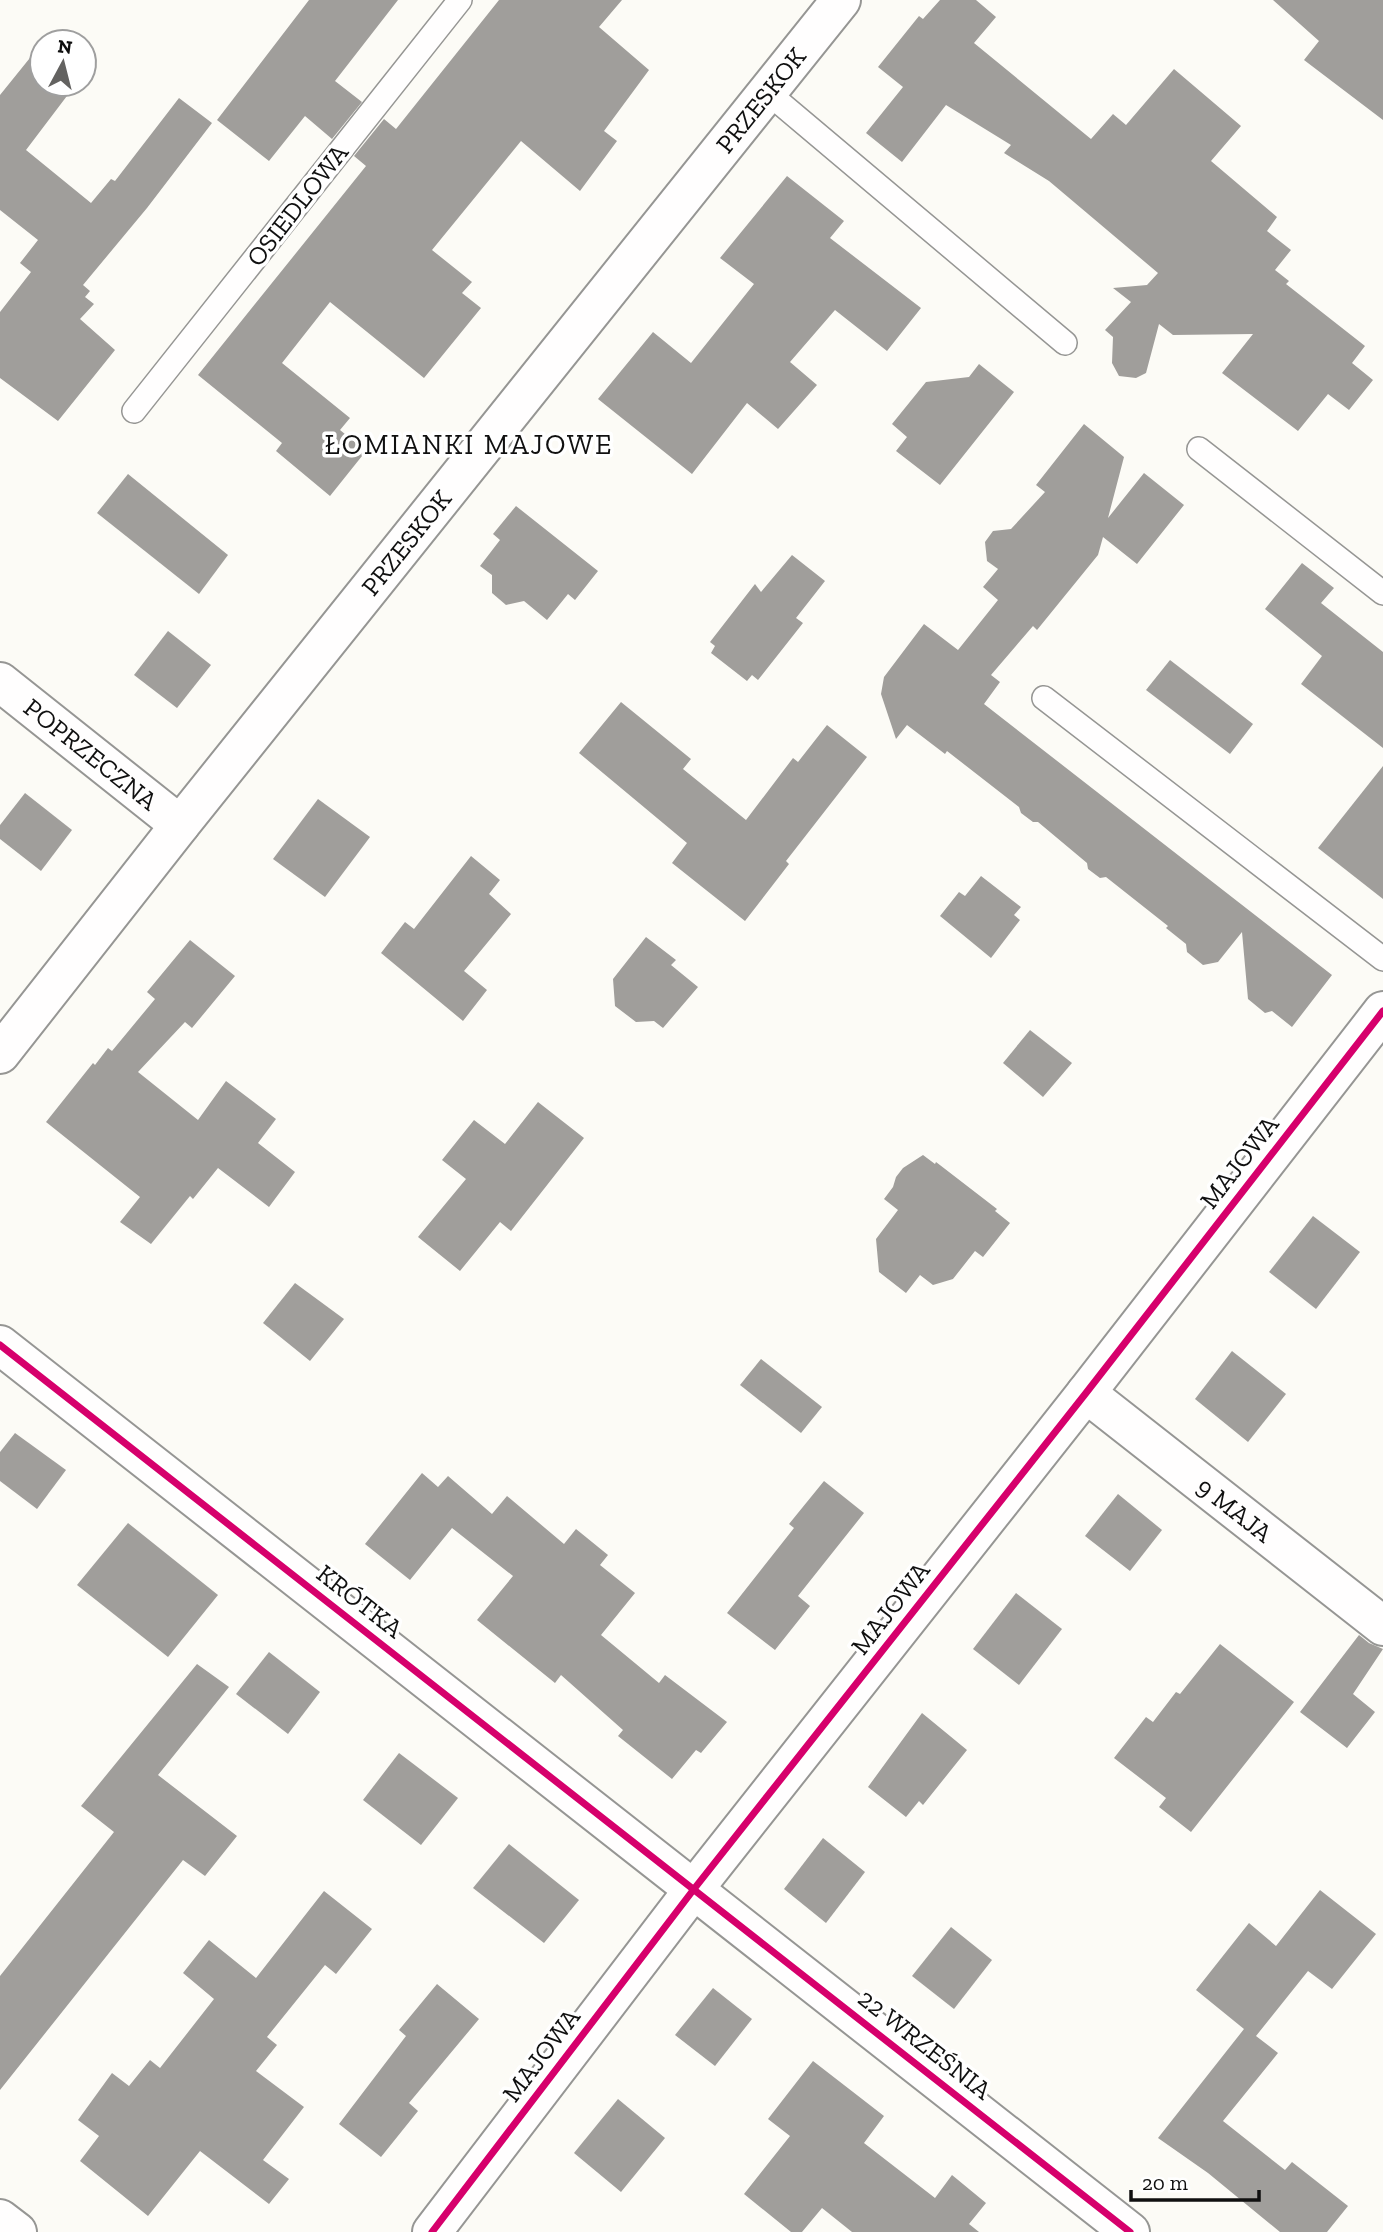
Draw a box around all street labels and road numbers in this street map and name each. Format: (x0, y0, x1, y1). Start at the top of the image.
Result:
street label: PRZESKOK (709, 41, 813, 159)
street label: OSIEDLOWA (239, 136, 355, 273)
street label: PRZESKOK (354, 483, 458, 602)
street label: POPRZECZNA (17, 691, 165, 818)
street label: MAJOWA (1193, 1108, 1286, 1215)
street label: 9 MAJA (1190, 1470, 1280, 1550)
street label: MAJOWA (844, 1554, 937, 1661)
street label: KRÓTKA (310, 1557, 411, 1645)
street label: 22 WRZEŚNIA (852, 1982, 999, 2107)
street label: MAJOWA (495, 2001, 587, 2108)

